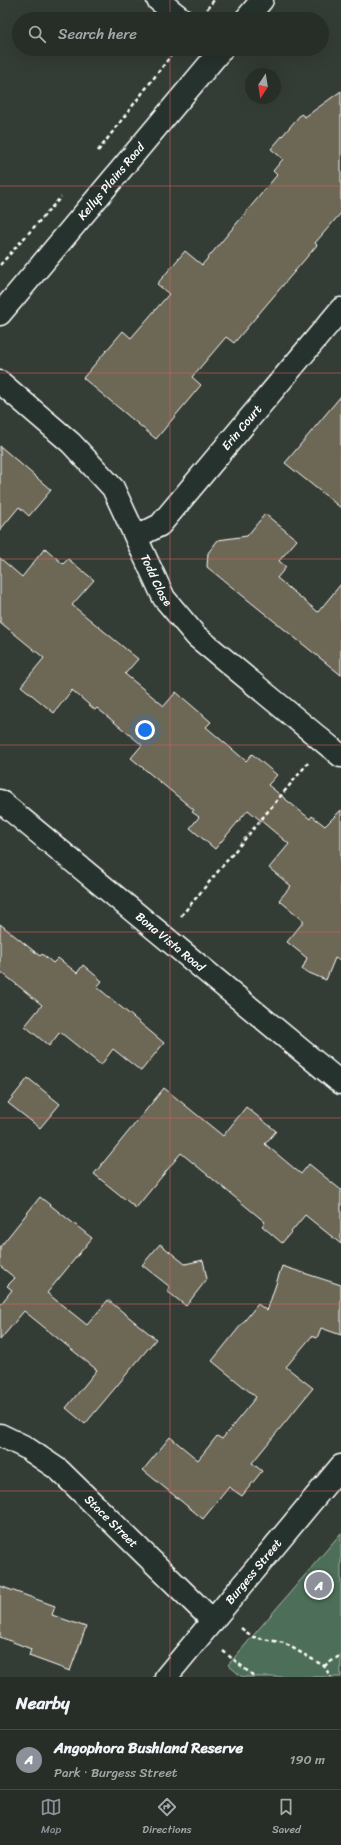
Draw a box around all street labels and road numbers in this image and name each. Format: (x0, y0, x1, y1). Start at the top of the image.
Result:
street label: Kellys Plains Road (72, 137, 151, 225)
street label: Erin Court (216, 399, 268, 456)
street label: Todd Close (134, 550, 178, 612)
street label: Bona Vista Road (131, 906, 211, 978)
street label: Stace Street (79, 1489, 143, 1553)
street label: Burgess Street (219, 1534, 287, 1609)

